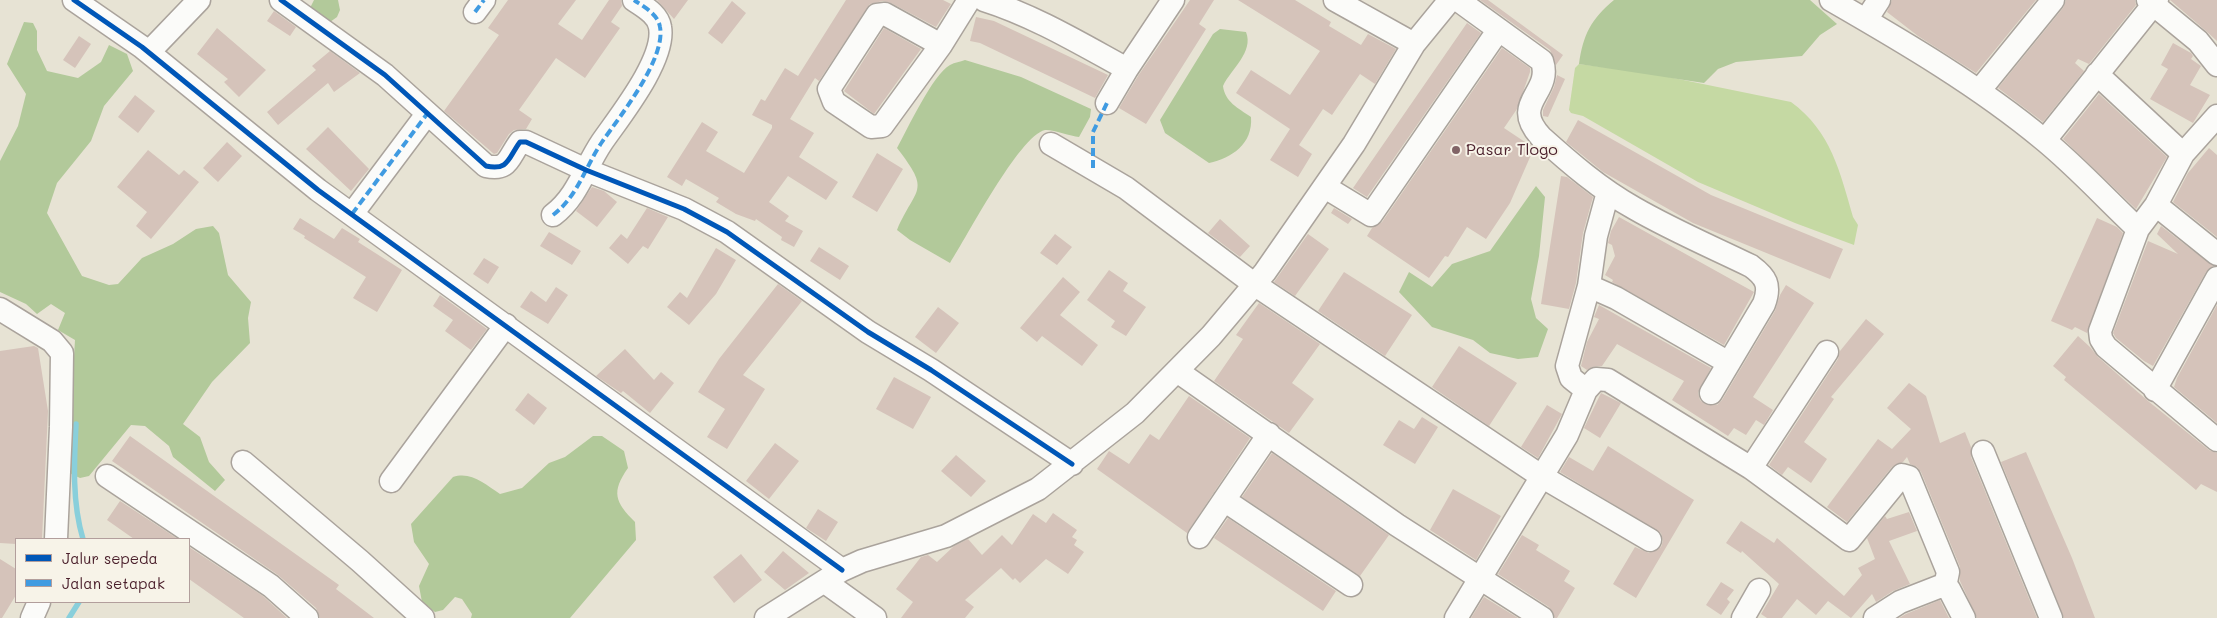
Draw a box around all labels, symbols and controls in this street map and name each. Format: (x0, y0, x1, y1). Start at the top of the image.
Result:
place label: Pasar Tlogo (1466, 140, 1558, 160)
marker: Pasar Tlogo (1450, 144, 1462, 156)
legend (15, 538, 190, 603)
text: Jalur sepeda (62, 548, 158, 568)
text: Jalan setapak (62, 573, 165, 593)

